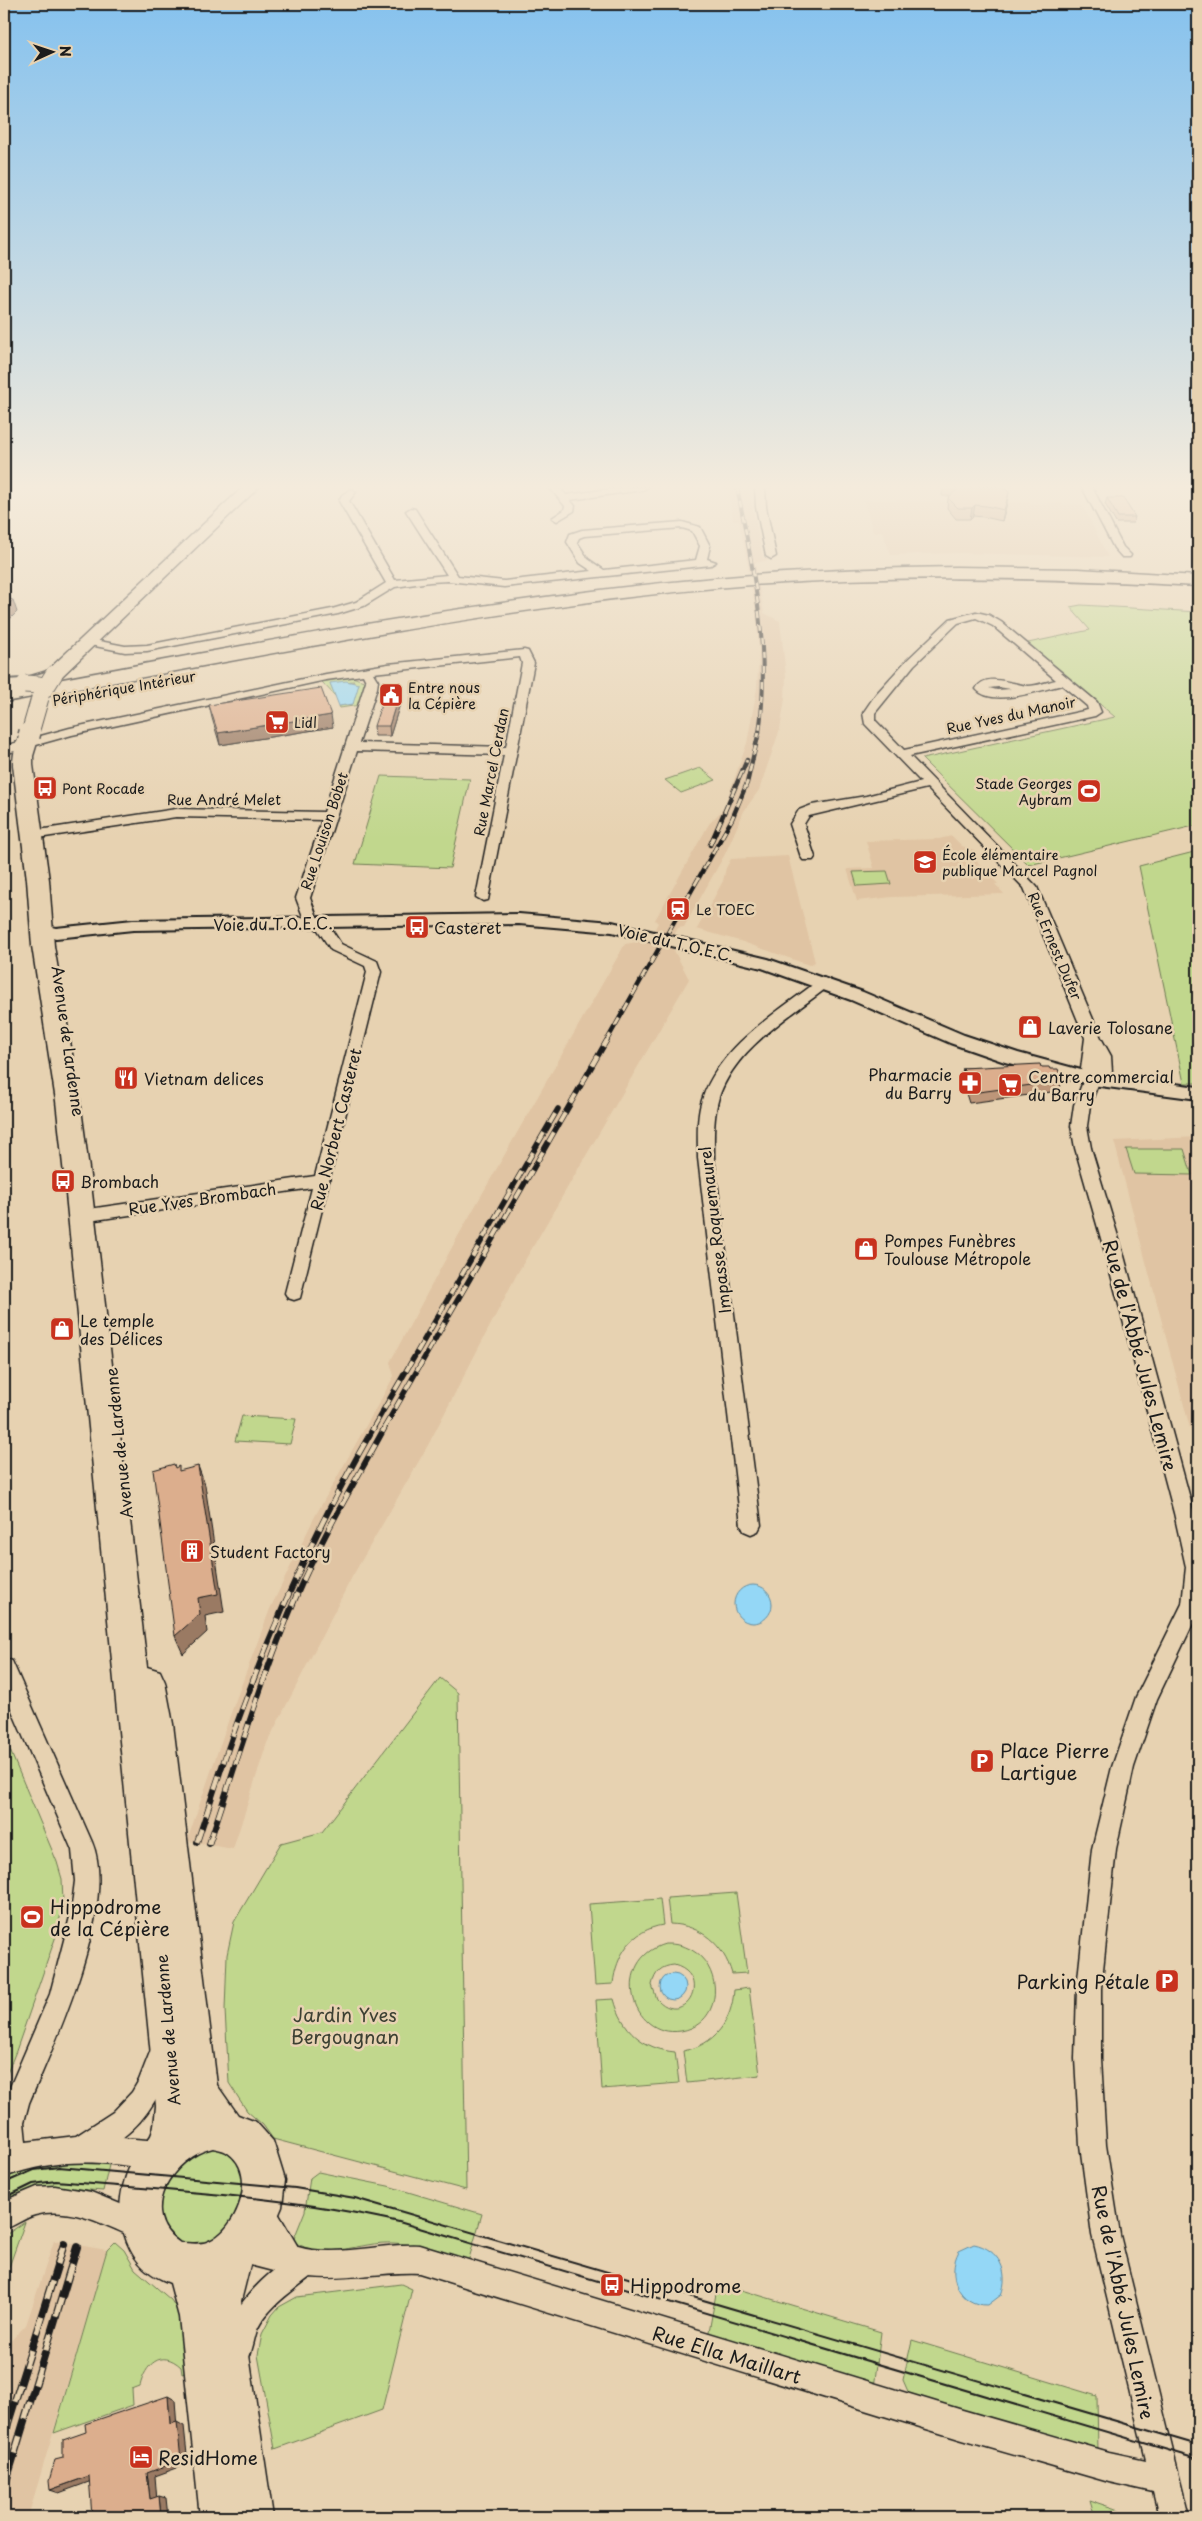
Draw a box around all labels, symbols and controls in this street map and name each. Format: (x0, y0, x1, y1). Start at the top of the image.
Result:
north arrow (28, 28, 78, 78)
text: N (55, 45, 76, 57)
street label: Périphérique Intérieur (51, 665, 198, 711)
place label: Entre nous la Cépière (408, 677, 480, 714)
public building icon: Entre nous la Cépière (378, 682, 404, 708)
street label: Rue Yves du Manoir (944, 691, 1078, 739)
street label: Rue Marcel Cerdan (468, 706, 514, 838)
supermarket icon: Lidl (264, 709, 290, 735)
place label: Lidl (294, 712, 317, 733)
street label: Rue Louison Bobet (295, 769, 353, 893)
place label: Stade Georges Aybram (975, 773, 1072, 810)
bus stop icon: Pont Rocade (32, 775, 58, 801)
place label: Pont Rocade (62, 778, 145, 799)
sports icon: Stade Georges Aybram (1076, 778, 1102, 804)
street label: Rue André Melet (167, 789, 281, 810)
place label: École élémentaire publique Marcel Pagnol (942, 844, 1097, 881)
school or university icon: École élémentaire publique Marcel Pagnol (912, 849, 938, 875)
street label: Rue Ernest Dufer (1023, 889, 1087, 1004)
station icon: Le TOEC (665, 896, 691, 922)
place label: Le TOEC (696, 899, 755, 920)
street label: Voie du T.O.E.C. (213, 910, 333, 936)
bus stop icon: Casteret (404, 914, 430, 940)
place label: Casteret (434, 915, 502, 939)
street label: Voie du T.O.E.C. (615, 917, 737, 967)
street label: Avenue de Lardenne (47, 964, 91, 1118)
shop icon: Laverie Tolosane (1017, 1014, 1043, 1040)
place label: Laverie Tolosane (1048, 1015, 1173, 1039)
street label: Rue Norbert Casteret (303, 1045, 367, 1213)
place label: Pharmacie du Barry (868, 1062, 952, 1104)
place label: Centre commercial du Barry (1028, 1064, 1174, 1106)
restaurant icon: Vietnam delices (113, 1065, 139, 1091)
place label: Vietnam delices (144, 1066, 264, 1090)
pharmacy icon: Pharmacie du Barry (957, 1070, 983, 1096)
supermarket icon: Centre commercial du Barry (997, 1072, 1023, 1098)
street label: Impasse Roquemaurel (692, 1145, 736, 1315)
bus stop icon: Brombach (50, 1168, 76, 1194)
place label: Brombach (80, 1169, 159, 1193)
street label: Rue Yves Brombach (127, 1176, 277, 1220)
place label: Pompes Funèbres Toulouse Métropole (884, 1228, 1031, 1270)
shop icon: Pompes Funèbres Toulouse Métropole (853, 1236, 879, 1262)
street label: Rue de l'Abbé Jules Lemire (1097, 1236, 1185, 1474)
place label: Le temple des Délices (80, 1308, 163, 1350)
shop icon: Le temple des Délices (49, 1316, 75, 1342)
street label: Avenue de Lardenne (98, 1366, 138, 1520)
building icon: Student Factory (179, 1538, 205, 1564)
place label: Student Factory (210, 1539, 330, 1563)
place label: Place Pierre Lartigue (1000, 1736, 1109, 1786)
parking icon: Place Pierre Lartigue (969, 1748, 995, 1774)
place label: Hippodrome de la Cépière (50, 1892, 170, 1942)
sports icon: Hippodrome de la Cépière (19, 1904, 45, 1930)
street label: Avenue de Lardenne (148, 1953, 186, 2107)
place label: Parking Pétale (1017, 1967, 1150, 1995)
parking icon: Parking Pétale (1154, 1968, 1180, 1994)
park label: Jardin Yves Bergougnan (291, 2000, 399, 2050)
street label: Rue de l'Abbé Jules Lemire (1086, 2182, 1162, 2422)
place label: Hippodrome (630, 2271, 741, 2299)
bus stop icon: Hippodrome (599, 2272, 625, 2298)
street label: Rue Ella Maillart (649, 2318, 805, 2390)
place label: ResidHome (158, 2443, 258, 2471)
hotel icon: ResidHome (128, 2444, 154, 2470)

